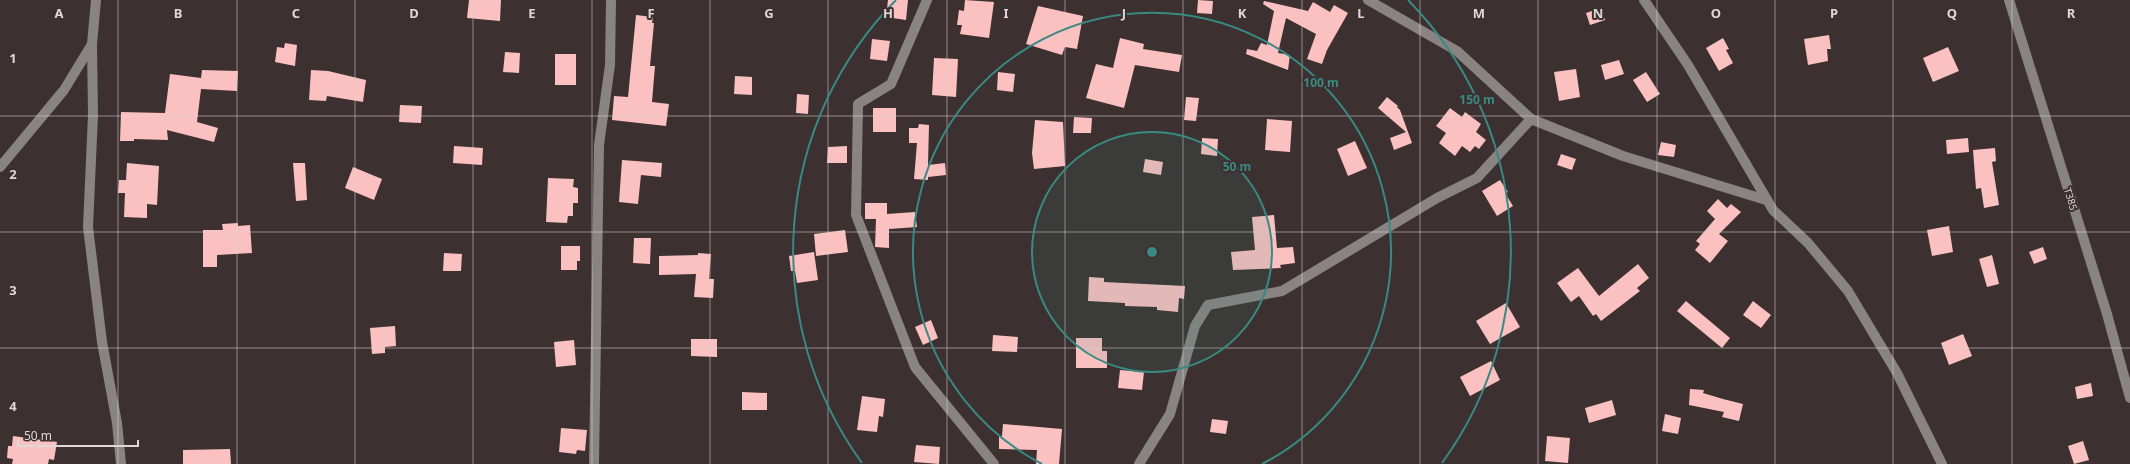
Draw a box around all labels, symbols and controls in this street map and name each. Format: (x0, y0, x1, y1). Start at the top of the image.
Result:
text: A (55, 4, 64, 22)
text: B (174, 4, 182, 22)
text: C (292, 4, 300, 22)
text: D (409, 4, 419, 22)
text: E (528, 4, 536, 22)
text: F (647, 4, 655, 22)
text: G (764, 4, 774, 22)
text: H (883, 4, 893, 22)
text: I (1003, 4, 1009, 22)
text: J (1121, 4, 1126, 22)
text: K (1238, 4, 1247, 22)
text: L (1357, 4, 1365, 22)
text: M (1473, 4, 1485, 22)
text: N (1593, 4, 1603, 22)
text: O (1711, 4, 1721, 22)
text: P (1830, 4, 1838, 22)
text: Q (1947, 4, 1957, 22)
text: R (2067, 4, 2076, 22)
text: 1 (9, 49, 17, 67)
text: 100 m (1303, 74, 1339, 91)
text: 150 m (1459, 91, 1495, 108)
text: 50 m (1223, 158, 1251, 175)
text: 2 (9, 165, 17, 183)
street label: T385 (2061, 186, 2081, 212)
centre of rings (1145, 245, 1159, 259)
text: 3 (9, 281, 17, 299)
text: 4 (9, 397, 17, 415)
scale bar (18, 422, 138, 448)
text: 50 m (24, 427, 52, 444)

